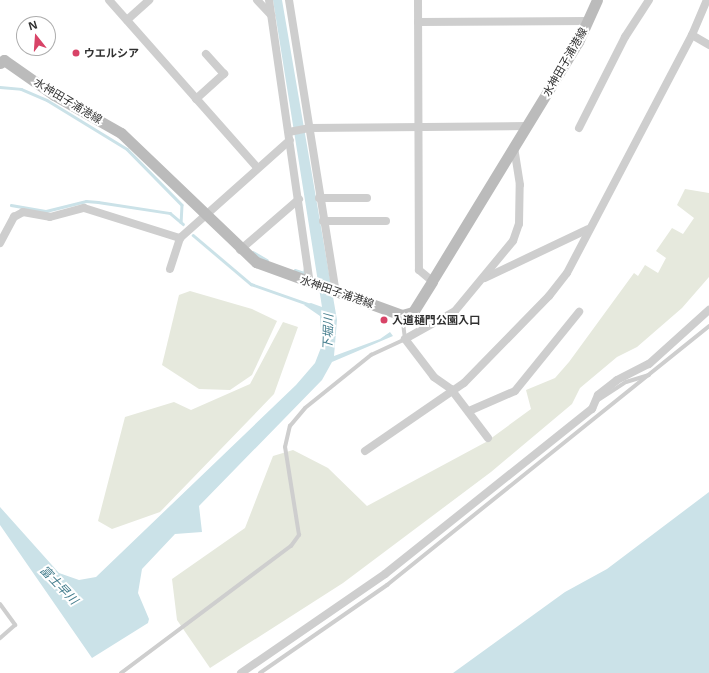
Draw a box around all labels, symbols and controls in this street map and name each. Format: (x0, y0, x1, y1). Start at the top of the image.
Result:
north arrow (16, 16, 56, 56)
text: N (26, 17, 39, 33)
street label: 水神田子浦港線 (540, 25, 590, 99)
place label: ウエルシア (84, 46, 139, 60)
marker: ウエルシア (71, 48, 81, 58)
street label: 水神田子浦港線 (32, 76, 104, 126)
street label: 水神田子浦港線 (298, 273, 376, 311)
place label: 入道樋門公園入口 (392, 313, 480, 327)
water label: 下堀川 (320, 314, 336, 350)
marker: 入道樋門公園入口 (379, 315, 389, 325)
water label: 富士早川 (37, 563, 81, 607)

